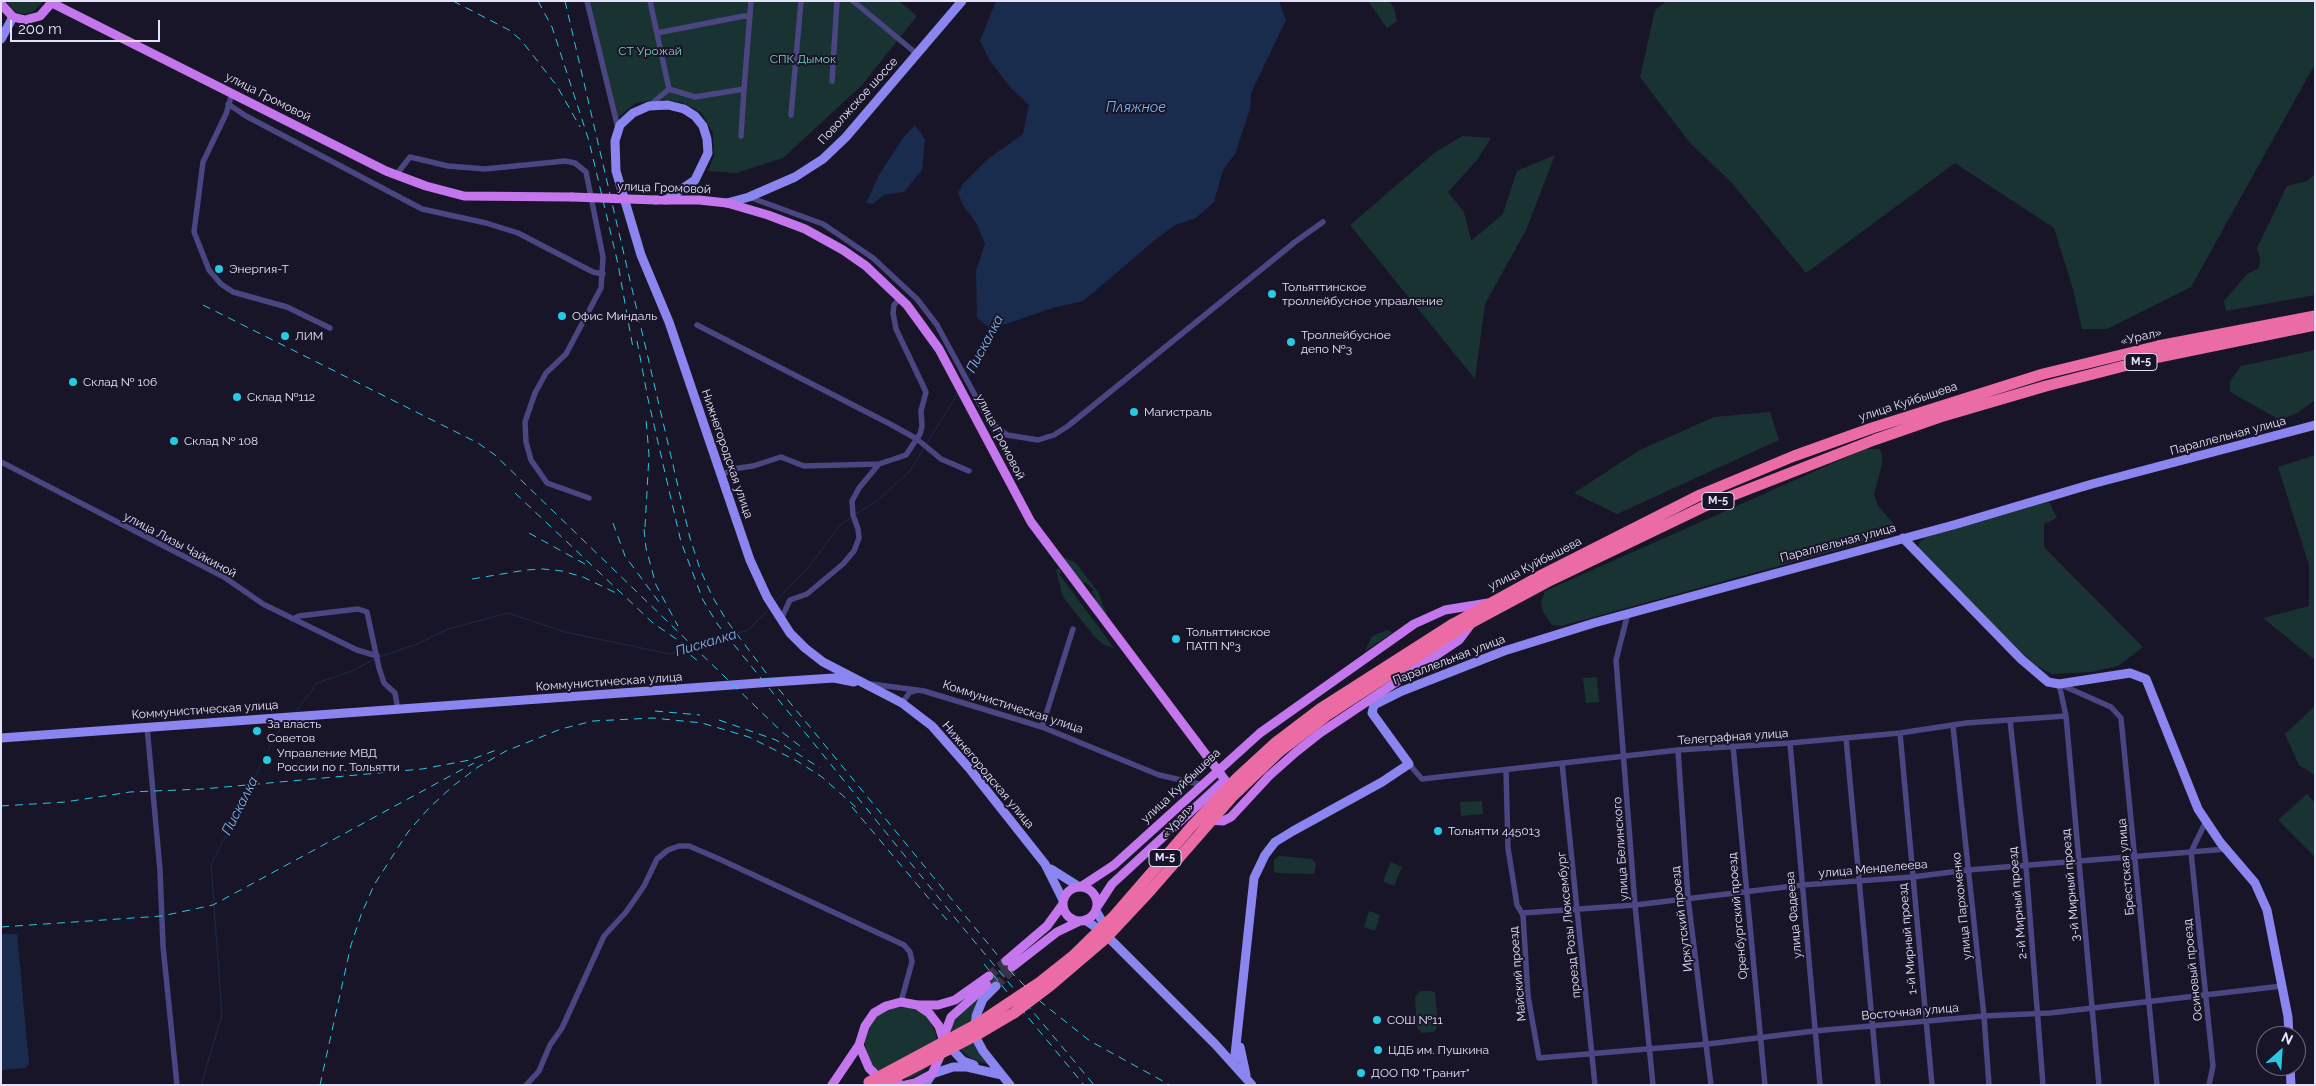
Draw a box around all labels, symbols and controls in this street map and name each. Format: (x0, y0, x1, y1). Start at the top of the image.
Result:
scale bar (12, 10, 162, 42)
text: 200 m (18, 20, 62, 38)
park label: СТ Урожай (618, 44, 682, 58)
park label: СПК Дымок (770, 52, 836, 66)
street label: Поволжское шоссе (815, 55, 901, 147)
street label: улица Громовой (223, 69, 313, 125)
water label: Пляжное (1106, 100, 1166, 116)
street label: улица Громовой (617, 179, 711, 197)
place label: Энергия-Т (229, 262, 289, 276)
marker: Энергия-Т (213, 263, 225, 275)
place label: Тольяттинское троллейбусное управление (1282, 280, 1443, 308)
marker: Тольяттинское троллейбусное управление (1266, 288, 1278, 300)
place label: Офис Миндаль (572, 309, 657, 323)
marker: Офис Миндаль (556, 310, 568, 322)
water label: Пискалка (963, 312, 1007, 376)
street label: «Урал» (2119, 325, 2163, 349)
place label: Троллейбусное депо №3 (1301, 328, 1391, 356)
place label: ЛИМ (295, 329, 323, 343)
marker: ЛИМ (279, 330, 291, 342)
marker: Троллейбусное депо №3 (1285, 336, 1297, 348)
road number: М-5 (2125, 354, 2157, 371)
place label: Склад № 106 (83, 375, 157, 389)
marker: Склад № 106 (67, 376, 79, 388)
street label: улица Куйбышева (1857, 379, 1959, 425)
street label: Нижнегородская улица (698, 388, 756, 520)
place label: Склад №112 (247, 390, 315, 404)
marker: Склад №112 (231, 391, 243, 403)
street label: улица Громовой (972, 392, 1028, 482)
place label: Магистраль (1144, 405, 1212, 419)
marker: Магистраль (1128, 406, 1140, 418)
street label: Параллельная улица (2169, 414, 2287, 458)
place label: Склад № 108 (184, 434, 258, 448)
marker: Склад № 108 (168, 435, 180, 447)
road number: М-5 (1702, 492, 1734, 510)
street label: улица Лизы Чайкиной (121, 509, 239, 581)
street label: Параллельная улица (1779, 521, 1897, 565)
street label: улица Куйбышева (1486, 534, 1584, 594)
place label: Тольяттинское ПАТП №3 (1186, 625, 1270, 653)
water label: Пискалка (673, 626, 739, 660)
street label: Параллельная улица (1391, 632, 1507, 688)
marker: Тольяттинское ПАТП №3 (1170, 633, 1182, 645)
street label: Коммунистическая улица (535, 670, 683, 694)
street label: Коммунистическая улица (941, 677, 1085, 737)
street label: Коммунистическая улица (131, 698, 279, 722)
place label: За власть Советов (267, 717, 321, 745)
street label: Нижнегородская улица (939, 718, 1037, 832)
marker: За власть Советов (251, 725, 263, 737)
street label: Телеграфная улица (1677, 726, 1789, 748)
place label: Управление МВД России по г. Тольятти (277, 746, 400, 774)
street label: улица Куйбышева (1138, 746, 1224, 826)
marker: Управление МВД России по г. Тольятти (261, 754, 273, 766)
water label: Пискалка (218, 774, 262, 838)
street label: улица Белинского (1610, 796, 1632, 902)
street label: «Урал» (1159, 800, 1197, 842)
street label: Брестская улица (2115, 818, 2137, 916)
place label: Тольятти 445013 (1448, 824, 1540, 838)
marker: Тольятти 445013 (1432, 825, 1444, 837)
street label: 3-й Мирный проезд (2059, 828, 2083, 942)
street label: 2-й Мирный проезд (2006, 846, 2030, 960)
road number: М-5 (1149, 850, 1181, 866)
street label: проезд Розы Люксембург (1554, 851, 1584, 999)
street label: улица Пархоменко (1949, 851, 1975, 961)
street label: Оренбургский проезд (1725, 852, 1751, 980)
street label: улица Менделеева (1818, 857, 1928, 881)
street label: Иркутский проезд (1668, 866, 1696, 972)
street label: улица Фадеева (1783, 871, 1805, 959)
street label: 1-й Мирный проезд (1896, 883, 1920, 995)
street label: Осиновый проезд (2180, 918, 2206, 1022)
street label: Майский проезд (1507, 926, 1529, 1022)
street label: Восточная улица (1861, 1001, 1959, 1023)
place label: СОШ №11 (1387, 1013, 1443, 1027)
marker: СОШ №11 (1371, 1014, 1383, 1026)
north arrow (2256, 1026, 2306, 1076)
text: N (2279, 1029, 2295, 1048)
place label: ЦДБ им. Пушкина (1388, 1043, 1489, 1057)
marker: ЦДБ им. Пушкина (1372, 1044, 1384, 1056)
place label: ДОО ПФ "Гранит" (1371, 1066, 1469, 1080)
marker: ДОО ПФ "Гранит" (1355, 1067, 1367, 1079)

